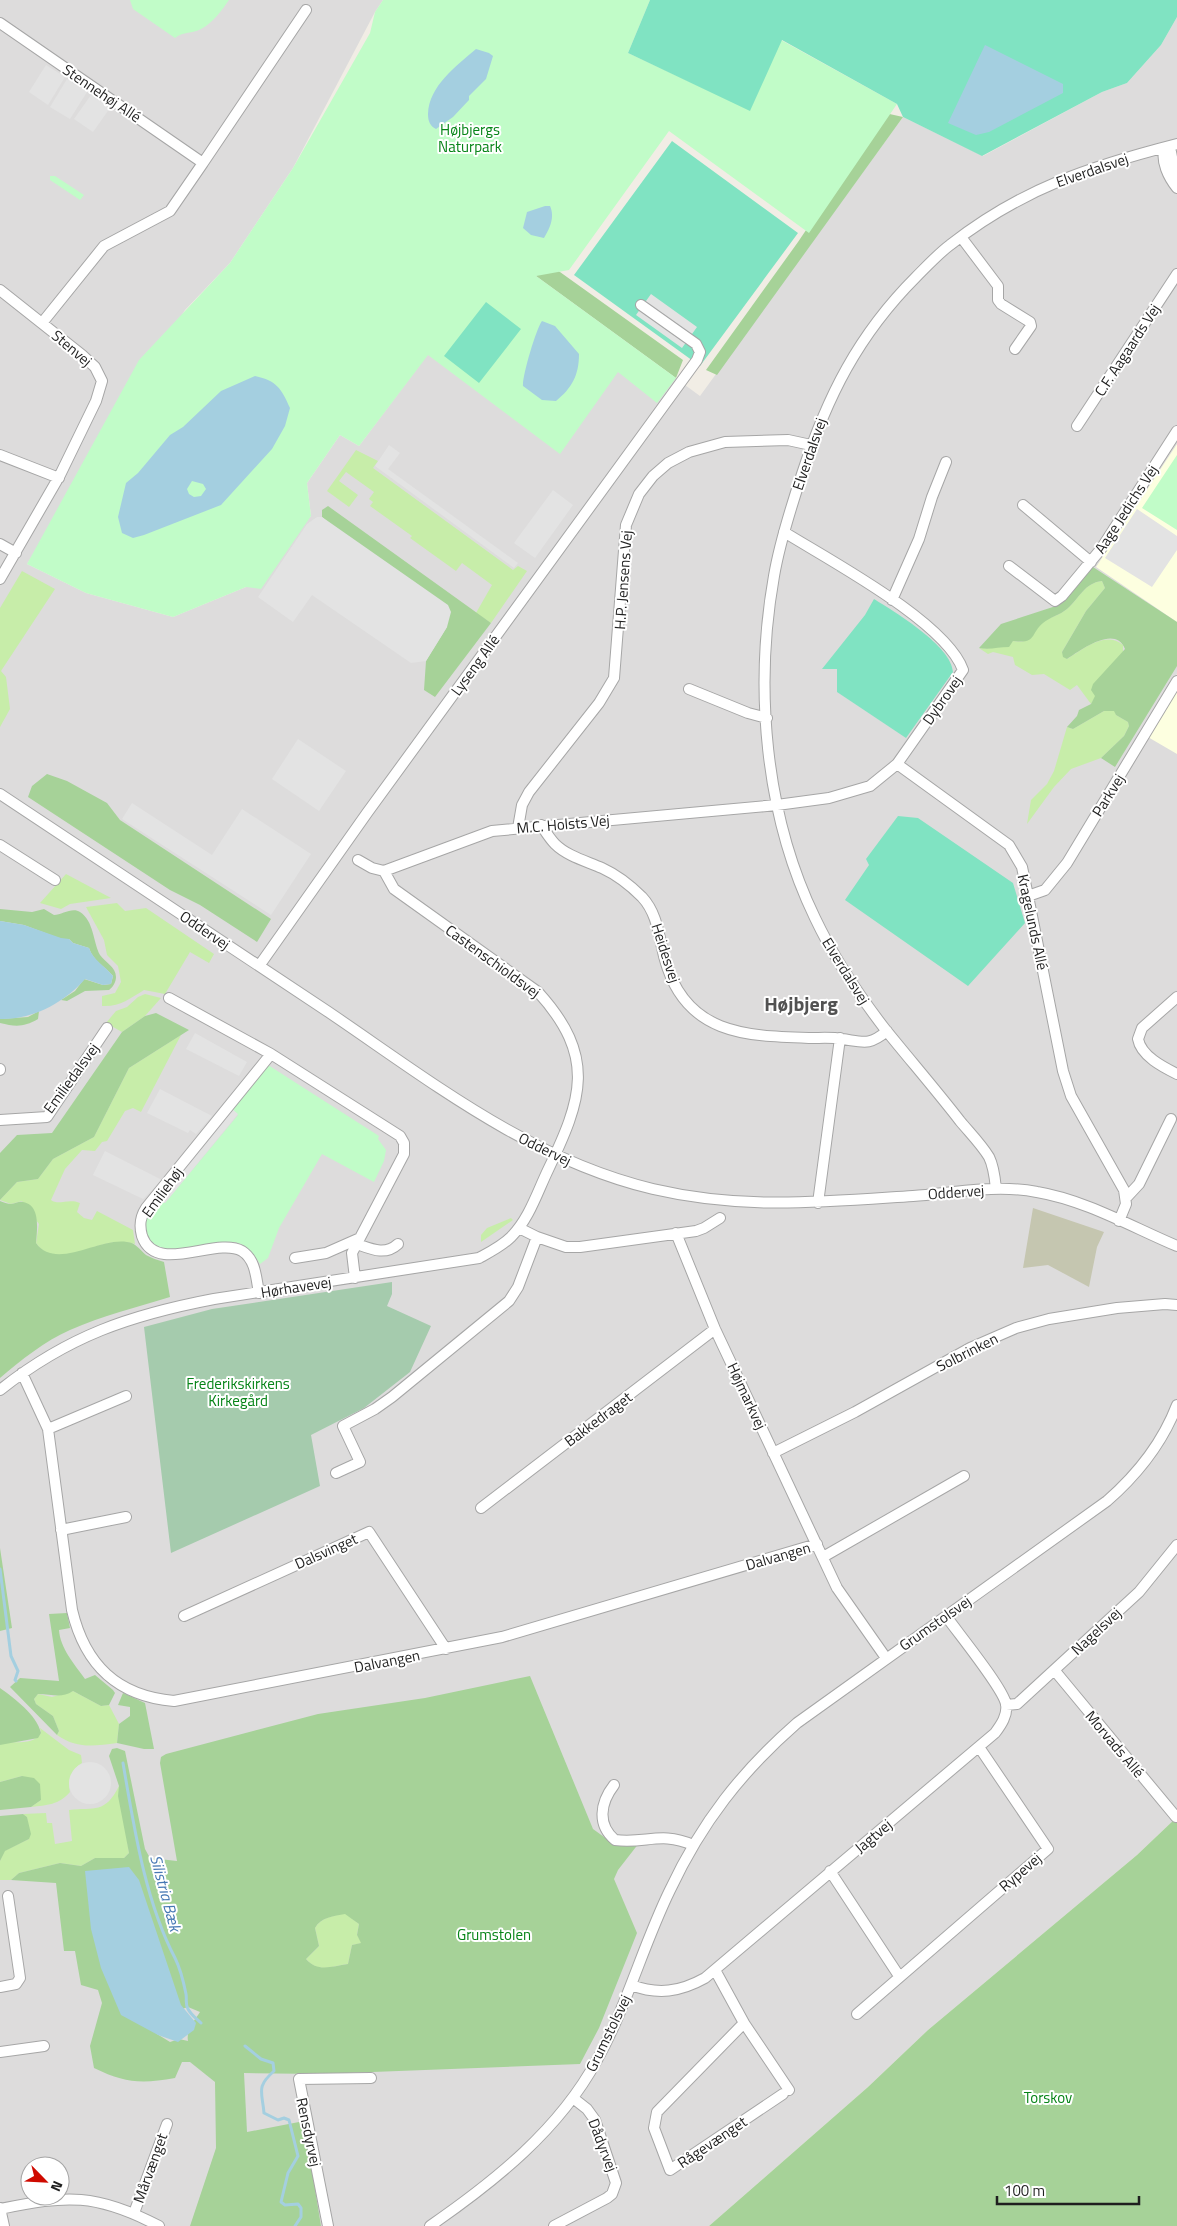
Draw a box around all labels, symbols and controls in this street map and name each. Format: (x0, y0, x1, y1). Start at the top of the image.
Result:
street label: Stennehøj Allé (58, 58, 146, 128)
park label: Højbjergs Naturpark (438, 118, 502, 158)
street label: Elverdalsvej (1053, 147, 1131, 193)
street label: C.F. Aagaards Vej (1088, 299, 1166, 401)
street label: Stenvej (47, 324, 97, 372)
street label: Elverdalsvej (786, 415, 832, 493)
street label: Aage Jedichs Vej (1089, 460, 1163, 558)
street label: H.P. Jensens Vej (608, 530, 638, 630)
street label: Lyseng Allé (445, 630, 505, 700)
street label: Dybrovej (917, 671, 967, 729)
street label: Parkvej (1086, 769, 1130, 821)
street label: M.C. Holsts Vej (515, 808, 611, 840)
street label: Kragelunds Allé (1012, 872, 1054, 972)
street label: Oddervej (175, 905, 235, 955)
street label: Castenschioldsvej (441, 919, 545, 1003)
street label: Heidesvej (646, 920, 686, 986)
street label: Elverdalsvej (816, 933, 876, 1009)
district label: Højbjerg (764, 988, 838, 1019)
street label: Emiliedalsvej (38, 1038, 104, 1118)
street label: Oddervej (515, 1126, 575, 1172)
street label: Emiliehøj (136, 1162, 188, 1222)
street label: Oddervej (927, 1179, 985, 1205)
street label: Hørhavevej (259, 1270, 333, 1304)
street label: Solbrinken (932, 1327, 1002, 1377)
street label: Højmarkvej (721, 1359, 773, 1433)
park label: Frederikskirkens Kirkegård (186, 1372, 290, 1412)
street label: Bakkedraget (559, 1385, 637, 1452)
street label: Dalsvinget (291, 1527, 362, 1575)
street label: Dalvangen (743, 1536, 813, 1576)
street label: Grumstolsvej (894, 1590, 976, 1656)
street label: Nagelsvej (1066, 1602, 1126, 1660)
street label: Dalvangen (352, 1643, 422, 1679)
street label: Morvads Allé (1080, 1705, 1150, 1783)
street label: Jagtvej (849, 1813, 897, 1859)
street label: Rypevej (994, 1847, 1046, 1897)
water label: Silistria Bæk (144, 1852, 188, 1936)
park label: Grumstolen (457, 1923, 531, 1946)
street label: Grumstolsvej (579, 1990, 637, 2076)
park label: Torskov (1024, 2086, 1072, 2109)
street label: Rensdyrvej (290, 2095, 328, 2169)
street label: Rågevænget (673, 2110, 752, 2174)
street label: Dådyrvej (582, 2115, 624, 2175)
street label: Mårvænget (127, 2129, 174, 2206)
north arrow (20, 2156, 70, 2206)
scale bar (997, 2174, 1140, 2206)
text: N (46, 2178, 69, 2195)
text: 100 m (1004, 2179, 1045, 2202)

